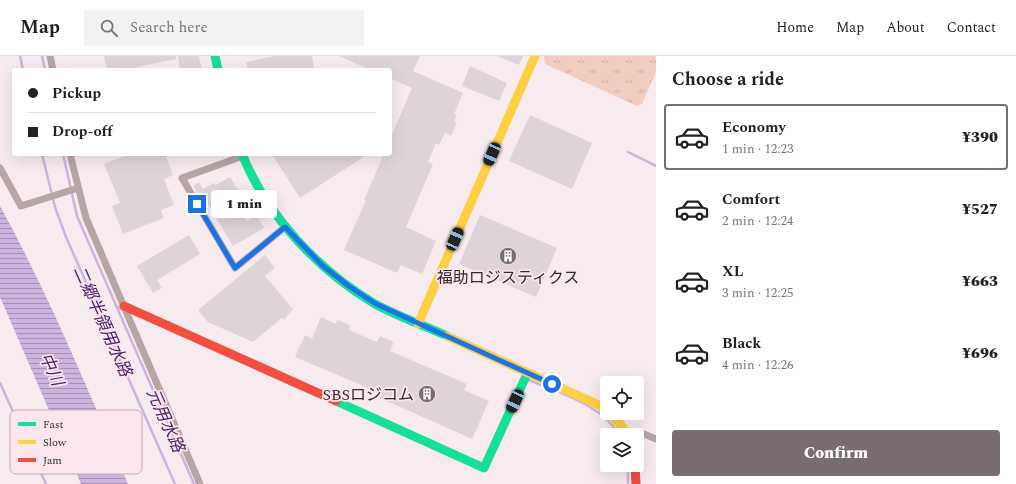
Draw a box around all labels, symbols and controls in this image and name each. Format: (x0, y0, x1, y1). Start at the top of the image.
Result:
search box (84, 10, 364, 46)
text: Map (20, 13, 60, 42)
text: Search here (130, 16, 208, 39)
icon: search (98, 17, 120, 39)
text: Home (776, 17, 814, 38)
text: Map (836, 17, 864, 38)
text: About (886, 17, 925, 38)
text: Contact (947, 17, 996, 38)
text: Choose a ride (672, 66, 784, 93)
text: Pickup (52, 82, 101, 105)
text: Economy (722, 116, 786, 139)
icon: car (674, 119, 710, 155)
text: Drop-off (52, 120, 113, 143)
text: ¥390 (962, 126, 998, 149)
text: 1 min · 12:23 (722, 139, 794, 159)
car (482, 141, 502, 167)
text: Comfort (722, 188, 780, 211)
callout: 1 min (211, 190, 277, 218)
icon: car (674, 191, 710, 227)
text: 1 min (226, 194, 262, 214)
route end (188, 195, 206, 213)
text: ¥527 (962, 198, 998, 221)
text: 2 min · 12:24 (722, 211, 794, 231)
car (445, 226, 465, 252)
building icon: 福助ロジスティクス (498, 246, 518, 266)
text: XL (722, 260, 743, 283)
water label: 二郷半領用水路 (66, 262, 139, 383)
icon: car (674, 263, 710, 299)
place label: 福助ロジスティクス (437, 266, 579, 290)
text: ¥663 (962, 270, 998, 293)
text: 3 min · 12:25 (722, 283, 794, 303)
text: Black (722, 332, 761, 355)
icon: car (674, 335, 710, 371)
text: ¥696 (962, 342, 998, 365)
water label: 中川 (32, 349, 71, 392)
text: 4 min · 12:26 (722, 355, 794, 375)
route start (543, 375, 561, 393)
map controls (600, 376, 644, 472)
button: locate (600, 376, 644, 420)
place label: SBSロジコム (322, 383, 414, 407)
water label: 元用水路 (139, 384, 192, 459)
building icon: SBSロジコム (417, 384, 437, 404)
car (504, 388, 526, 414)
legend (10, 410, 142, 474)
text: Fast (43, 416, 64, 433)
button: layers (600, 428, 644, 472)
button: Confirm (672, 430, 1000, 476)
text: Slow (43, 434, 67, 451)
text: Jam (43, 452, 62, 469)

